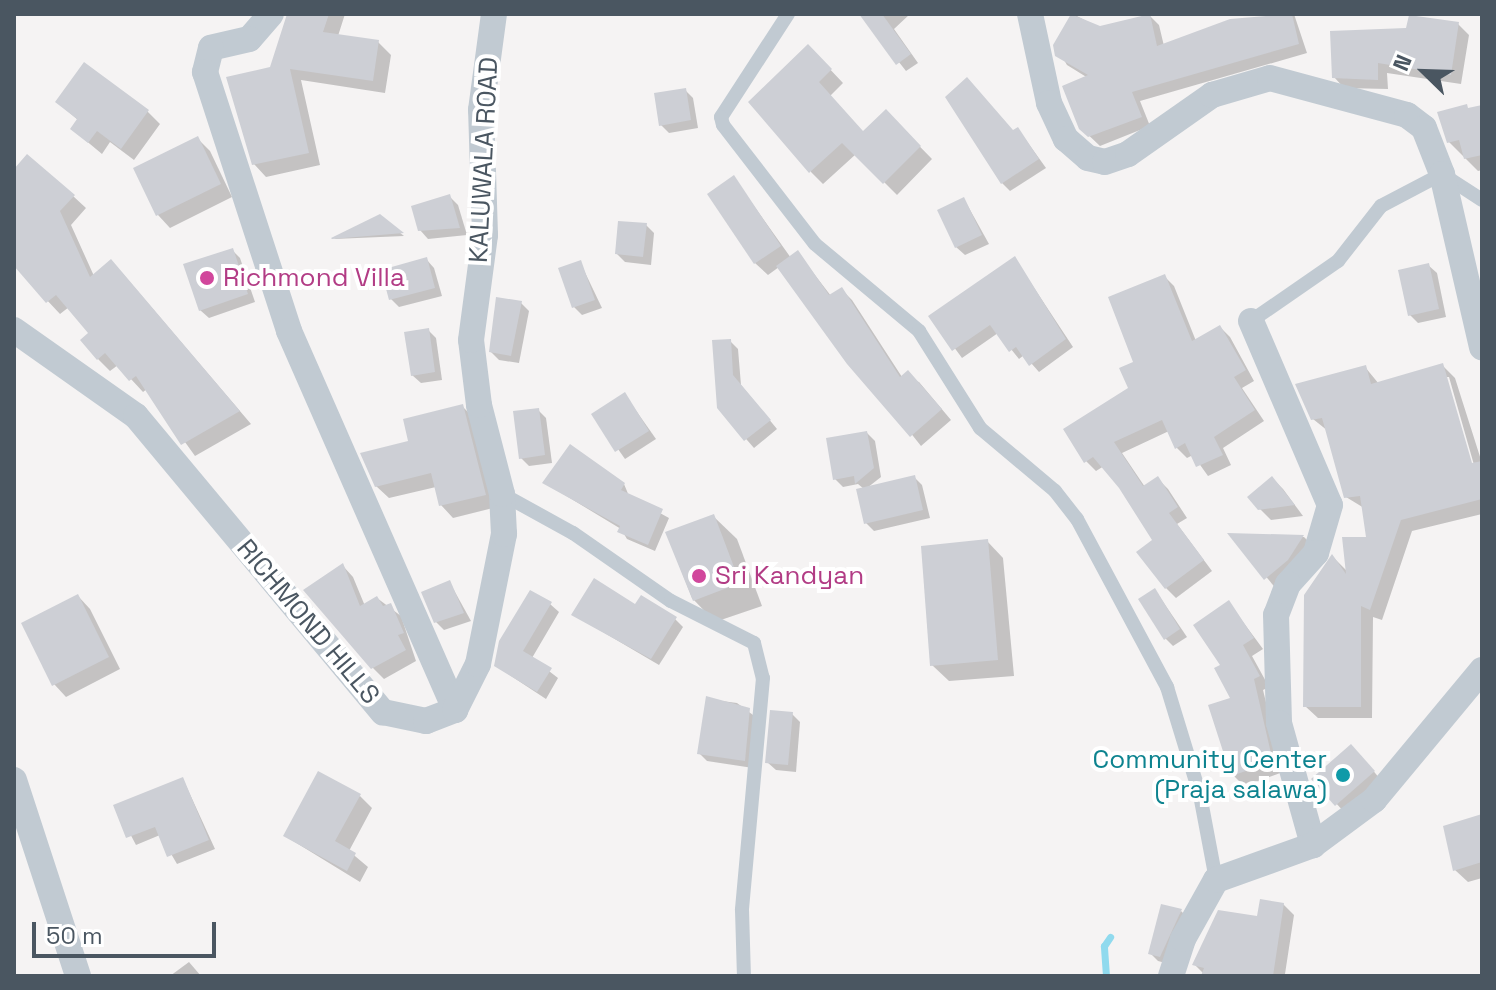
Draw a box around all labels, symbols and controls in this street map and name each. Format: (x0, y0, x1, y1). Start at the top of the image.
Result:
north arrow (1384, 32, 1464, 112)
text: N (1386, 50, 1418, 75)
street label: KALUWALA ROAD (463, 56, 505, 264)
place label: Richmond Villa (223, 262, 405, 294)
marker: Richmond Villa (198, 269, 216, 287)
street label: RICHMOND HILLS (230, 533, 386, 711)
place label: Sri Kandyan (715, 560, 864, 592)
marker: Sri Kandyan (690, 567, 708, 585)
place label: Community Center (Praja salawa) (1093, 744, 1327, 806)
marker: Community Center (Praja salawa) (1334, 766, 1352, 784)
scale bar (36, 906, 220, 956)
text: 50 m (46, 920, 103, 951)

